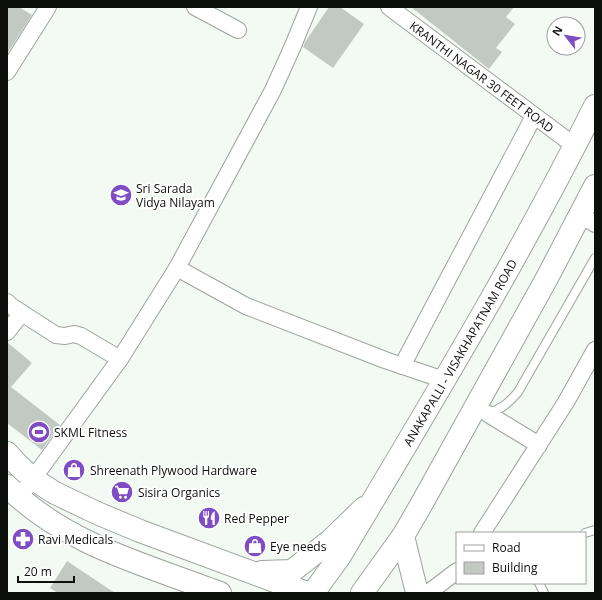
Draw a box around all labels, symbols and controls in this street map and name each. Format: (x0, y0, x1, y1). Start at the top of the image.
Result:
north arrow (546, 16, 586, 56)
street label: KRANTHI NAGAR 30 FEET ROAD (407, 18, 557, 136)
place label: Sri Sarada Vidya Nilayam (136, 180, 215, 211)
school or university icon: Sri Sarada Vidya Nilayam (108, 182, 134, 208)
street label: ANAKAPALLI - VISAKHAPATNAM ROAD (399, 256, 521, 449)
sports icon: SKML Fitness (26, 419, 52, 445)
place label: SKML Fitness (54, 424, 127, 441)
shop icon: Shreenath Plywood Hardware (61, 457, 87, 483)
place label: Shreenath Plywood Hardware (90, 462, 257, 479)
supermarket icon: Sisira Organics (109, 479, 135, 505)
place label: Sisira Organics (138, 484, 221, 501)
restaurant icon: Red Pepper (196, 505, 222, 531)
place label: Red Pepper (224, 510, 289, 527)
pharmacy icon: Ravi Medicals (10, 526, 36, 552)
place label: Ravi Medicals (38, 531, 114, 548)
legend (456, 532, 586, 584)
shop icon: Eye needs (242, 533, 268, 559)
place label: Eye needs (270, 538, 327, 555)
text: Road (492, 539, 521, 556)
scale bar (18, 558, 74, 584)
text: Building (492, 559, 538, 576)
text: 20 m (24, 563, 52, 580)

